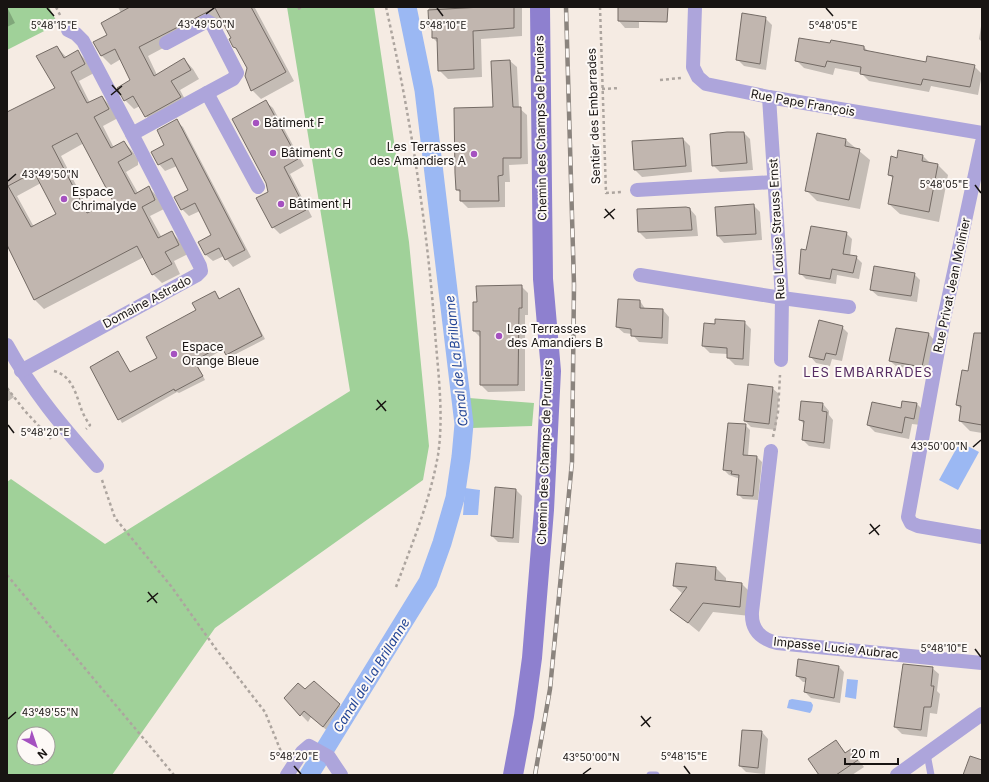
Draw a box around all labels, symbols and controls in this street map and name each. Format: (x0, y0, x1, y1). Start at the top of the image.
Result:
text: 43°49'50"N (178, 18, 234, 30)
text: 5°48'15"E (31, 19, 77, 31)
text: 5°48'10"E (420, 19, 466, 31)
text: 5°48'05"E (809, 19, 857, 31)
street label: Chemin des Champs de Pruniers (531, 35, 550, 221)
street label: Sentier des Embarrades (584, 48, 603, 184)
street label: Rue Pape François (750, 86, 856, 119)
place label: Bâtiment F (264, 115, 324, 130)
marker: Bâtiment F (251, 118, 261, 128)
place label: Les Terrasses des Amandiers A (370, 139, 466, 168)
place label: Bâtiment G (281, 145, 343, 160)
marker: Bâtiment G (268, 148, 278, 158)
marker: Les Terrasses des Amandiers A (469, 149, 479, 159)
street label: Rue Louise Strauss Ernst (765, 158, 788, 300)
text: 43°49'50"N (22, 168, 78, 180)
text: 5°48'05"E (920, 178, 968, 190)
place label: Espace Chrimalyde (72, 184, 137, 213)
marker: Espace Chrimalyde (59, 194, 69, 204)
place label: Bâtiment H (289, 196, 351, 211)
marker: Bâtiment H (276, 199, 286, 209)
street label: Rue Privat Jean Molinier (930, 216, 973, 354)
street label: Domaine Astrado (100, 272, 193, 331)
water label: Canal de La Brillanne (441, 295, 471, 427)
place label: Les Terrasses des Amandiers B (507, 321, 603, 350)
marker: Les Terrasses des Amandiers B (494, 331, 504, 341)
place label: Espace Orange Bleue (182, 339, 259, 368)
marker: Espace Orange Bleue (169, 349, 179, 359)
street label: Chemin des Champs de Pruniers (534, 359, 555, 545)
district label: LES EMBARRADES (803, 364, 933, 380)
text: 5°48'20"E (21, 426, 69, 438)
text: 43°50'00"N (910, 440, 968, 452)
water label: Canal de La Brillanne (329, 615, 413, 735)
street label: Impasse Lucie Aubrac (773, 633, 900, 662)
text: 5°48'10"E (921, 642, 967, 654)
text: 43°49'55"N (22, 706, 78, 718)
north arrow (16, 726, 56, 766)
scale bar (845, 740, 898, 766)
text: N (35, 746, 50, 762)
text: 20 m (851, 746, 880, 761)
text: 5°48'20"E (270, 750, 318, 762)
text: 5°48'15"E (661, 750, 707, 762)
text: 43°50'00"N (562, 751, 620, 763)

